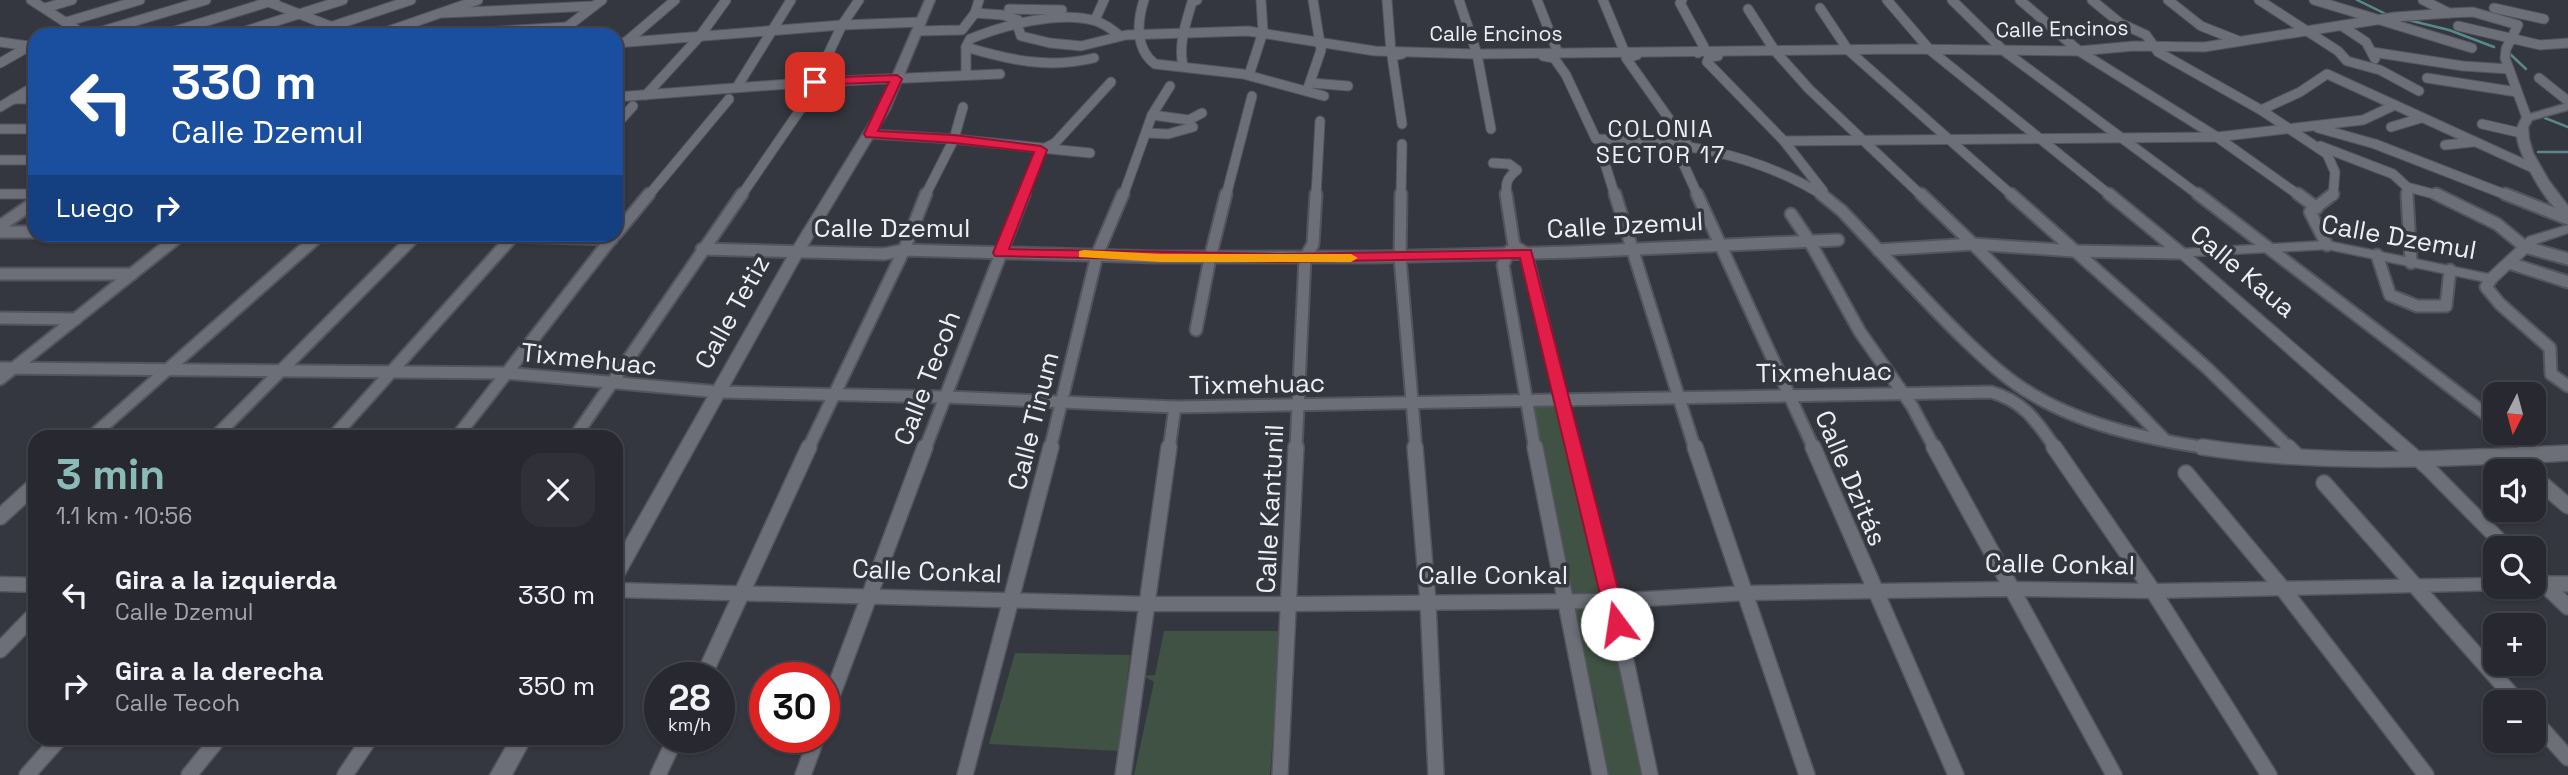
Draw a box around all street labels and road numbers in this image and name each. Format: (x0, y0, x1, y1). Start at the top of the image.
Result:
street label: Calle Encinos (1995, 14, 2129, 43)
street label: Calle Encinos (1430, 20, 1563, 47)
street label: Calle Dzemul (1546, 204, 1704, 246)
street label: Calle Dzemul (2319, 207, 2479, 267)
street label: Calle Dzemul (814, 211, 970, 245)
street label: Calle Kaua (2183, 217, 2303, 325)
street label: Calle Tetiz (687, 249, 777, 375)
street label: Calle Tecoh (886, 306, 968, 450)
street label: Tixmehuac (519, 335, 659, 383)
street label: Calle Tinum (999, 348, 1067, 494)
street label: Tixmehuac (1756, 354, 1892, 390)
street label: Tixmehuac (1189, 366, 1325, 402)
street label: Calle Dzitás (1807, 405, 1895, 551)
street label: Calle Kantunil (1249, 424, 1291, 594)
street label: Calle Conkal (1985, 546, 2135, 582)
street label: Calle Conkal (851, 551, 1003, 591)
street label: Calle Conkal (1418, 558, 1568, 592)

